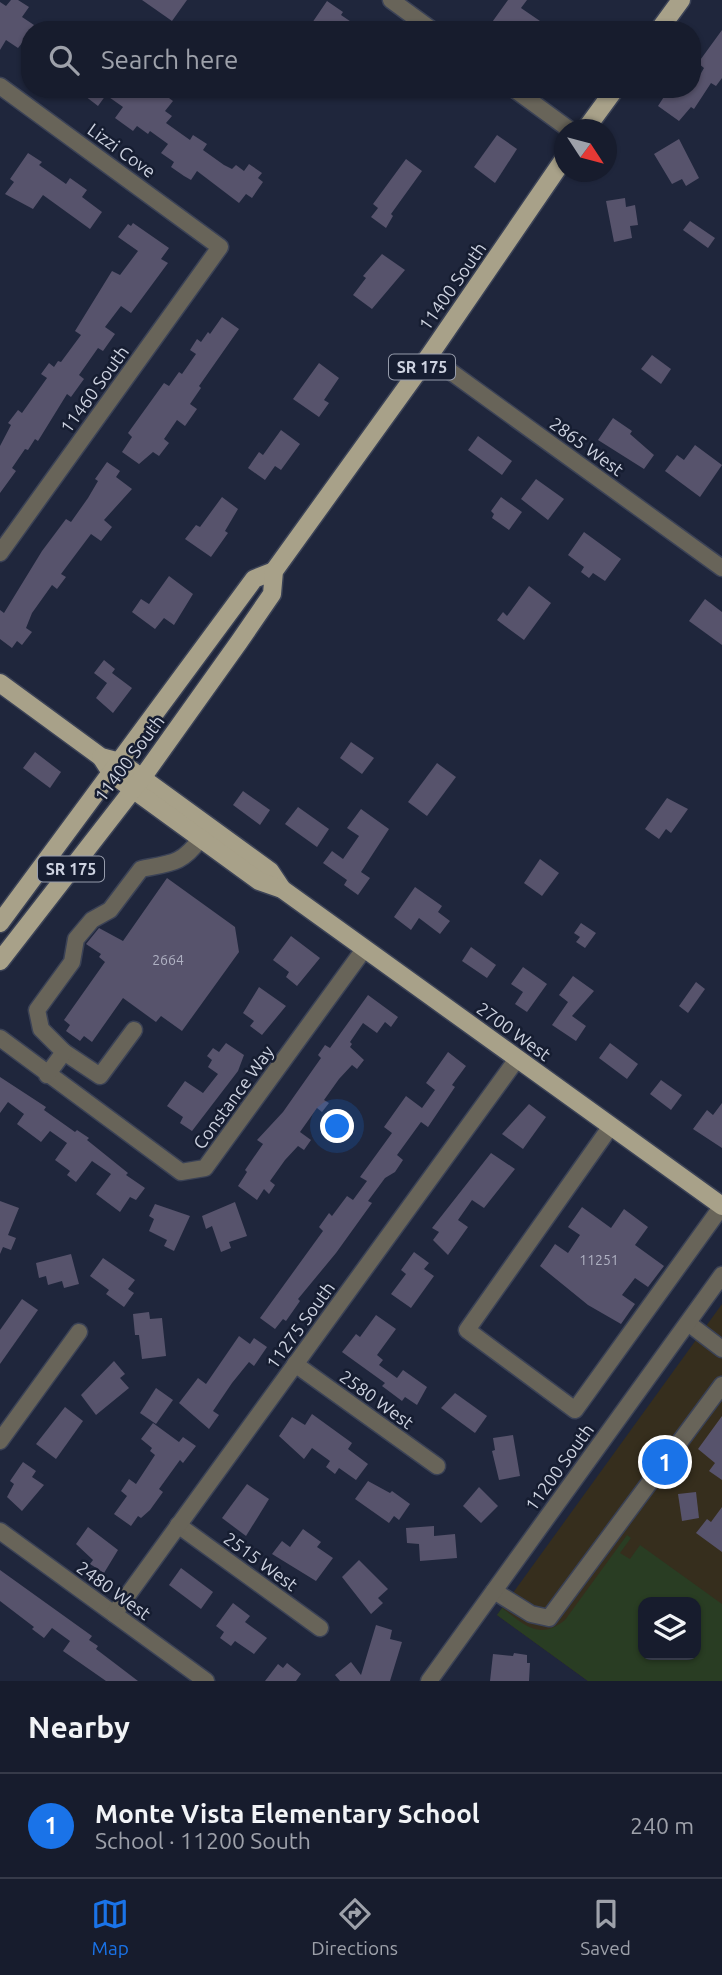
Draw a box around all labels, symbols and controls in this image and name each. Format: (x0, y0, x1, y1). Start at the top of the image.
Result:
search box (21, 21, 701, 98)
icon: search (45, 41, 83, 79)
text: Search here (101, 45, 238, 74)
street label: Lizzi Cove (84, 119, 160, 181)
north arrow (554, 119, 617, 182)
street label: 11400 South (414, 238, 490, 334)
street label: 11460 South (56, 342, 132, 436)
road number: SR 175 (389, 354, 455, 380)
street label: 2865 West (546, 413, 628, 479)
street label: 11400 South (90, 711, 168, 805)
road number: SR 175 (38, 856, 104, 882)
house number: 2664 (152, 952, 184, 968)
street label: 2700 West (473, 998, 555, 1064)
street label: Constance Way (189, 1041, 277, 1153)
your location (320, 1109, 354, 1143)
house number: 11251 (579, 1252, 619, 1268)
street label: 11275 South (262, 1278, 338, 1372)
street label: 2580 West (336, 1366, 418, 1432)
street label: 11200 South (521, 1420, 597, 1514)
pin: 1 (642, 1436, 688, 1488)
street label: 2515 West (220, 1528, 302, 1594)
street label: 2480 West (73, 1557, 155, 1623)
map controls (638, 1597, 701, 1660)
button: layers (638, 1597, 701, 1660)
text: Nearby (28, 1710, 130, 1744)
text: Monte Vista Elementary School (95, 1799, 480, 1828)
text: 1 (45, 1813, 57, 1838)
text: 240 m (630, 1813, 694, 1838)
text: School · 11200 South (95, 1828, 311, 1853)
tab: Map (91, 1895, 129, 1959)
tab: Directions (311, 1895, 398, 1959)
tab: Saved (580, 1895, 631, 1959)

